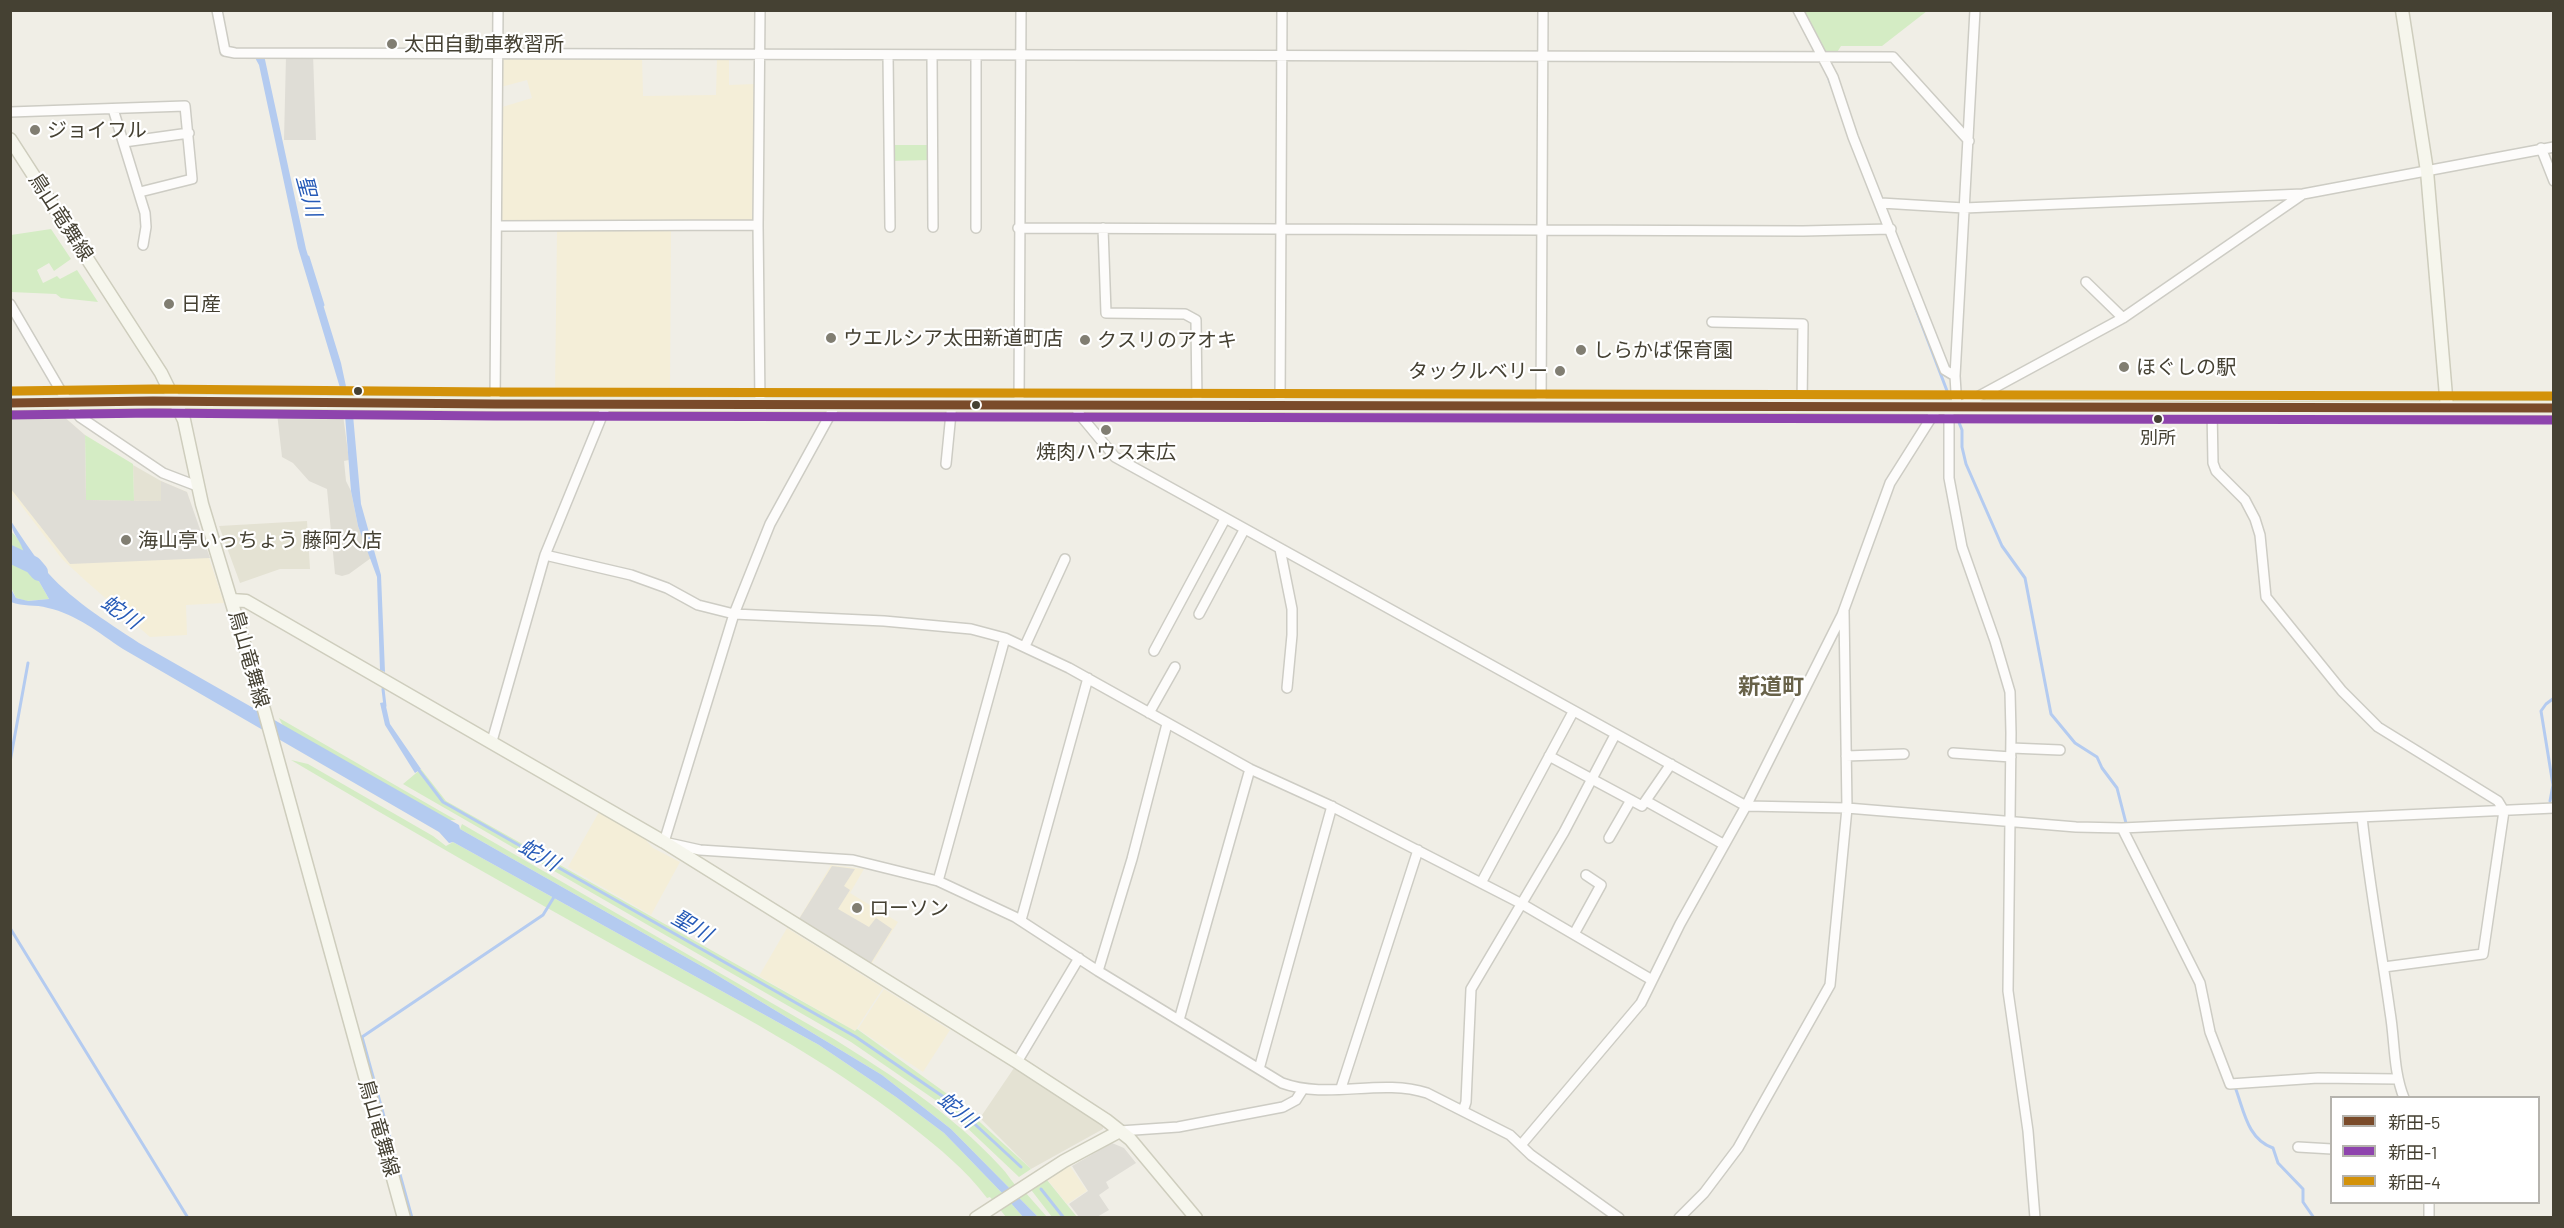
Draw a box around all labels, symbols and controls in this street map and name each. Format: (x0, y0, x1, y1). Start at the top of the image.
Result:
place label: 太田自動車教習所 (404, 32, 564, 56)
marker: 太田自動車教習所 (385, 37, 399, 51)
place label: ジョイフル (47, 118, 147, 142)
marker: ジョイフル (28, 123, 42, 137)
street label: 鳥山竜舞線 (24, 169, 98, 265)
water label: 聖川 (291, 172, 327, 220)
place label: 日産 (181, 292, 221, 316)
marker: 日産 (162, 297, 176, 311)
place label: ウエルシア太田新道町店 (843, 326, 1063, 350)
place label: クスリのアオキ (1097, 328, 1237, 352)
marker: ウエルシア太田新道町店 (824, 331, 838, 345)
marker: クスリのアオキ (1078, 333, 1092, 347)
place label: しらかば保育園 (1593, 338, 1733, 362)
marker: しらかば保育園 (1574, 343, 1588, 357)
place label: ほぐしの駅 (2136, 355, 2236, 379)
place label: タックルベリー (1408, 359, 1548, 383)
marker: ほぐしの駅 (2117, 360, 2131, 374)
marker: タックルベリー (1553, 364, 1567, 378)
unlabelled marker (352, 385, 364, 397)
unlabelled marker (970, 399, 982, 411)
marker: 別所 (2152, 413, 2164, 425)
marker: 焼肉ハウス末広 (1099, 423, 1113, 437)
place label: 別所 (2140, 427, 2176, 449)
place label: 焼肉ハウス末広 (1036, 440, 1176, 464)
place label: 海山亭いっちょう 藤阿久店 (138, 528, 382, 552)
marker: 海山亭いっちょう 藤阿久店 (119, 533, 133, 547)
water label: 蛇川 (97, 590, 145, 634)
street label: 鳥山竜舞線 (224, 608, 274, 710)
district label: 新道町 (1738, 674, 1804, 700)
water label: 蛇川 (515, 834, 563, 876)
place label: ローソン (869, 896, 949, 920)
marker: ローソン (850, 901, 864, 915)
water label: 聖川 (668, 905, 716, 947)
street label: 鳥山竜舞線 (354, 1077, 404, 1179)
water label: 蛇川 (933, 1087, 981, 1133)
legend (2330, 1096, 2540, 1204)
text: 新田-5 (2388, 1111, 2440, 1133)
text: 新田-1 (2388, 1141, 2437, 1163)
text: 新田-4 (2388, 1171, 2441, 1193)

